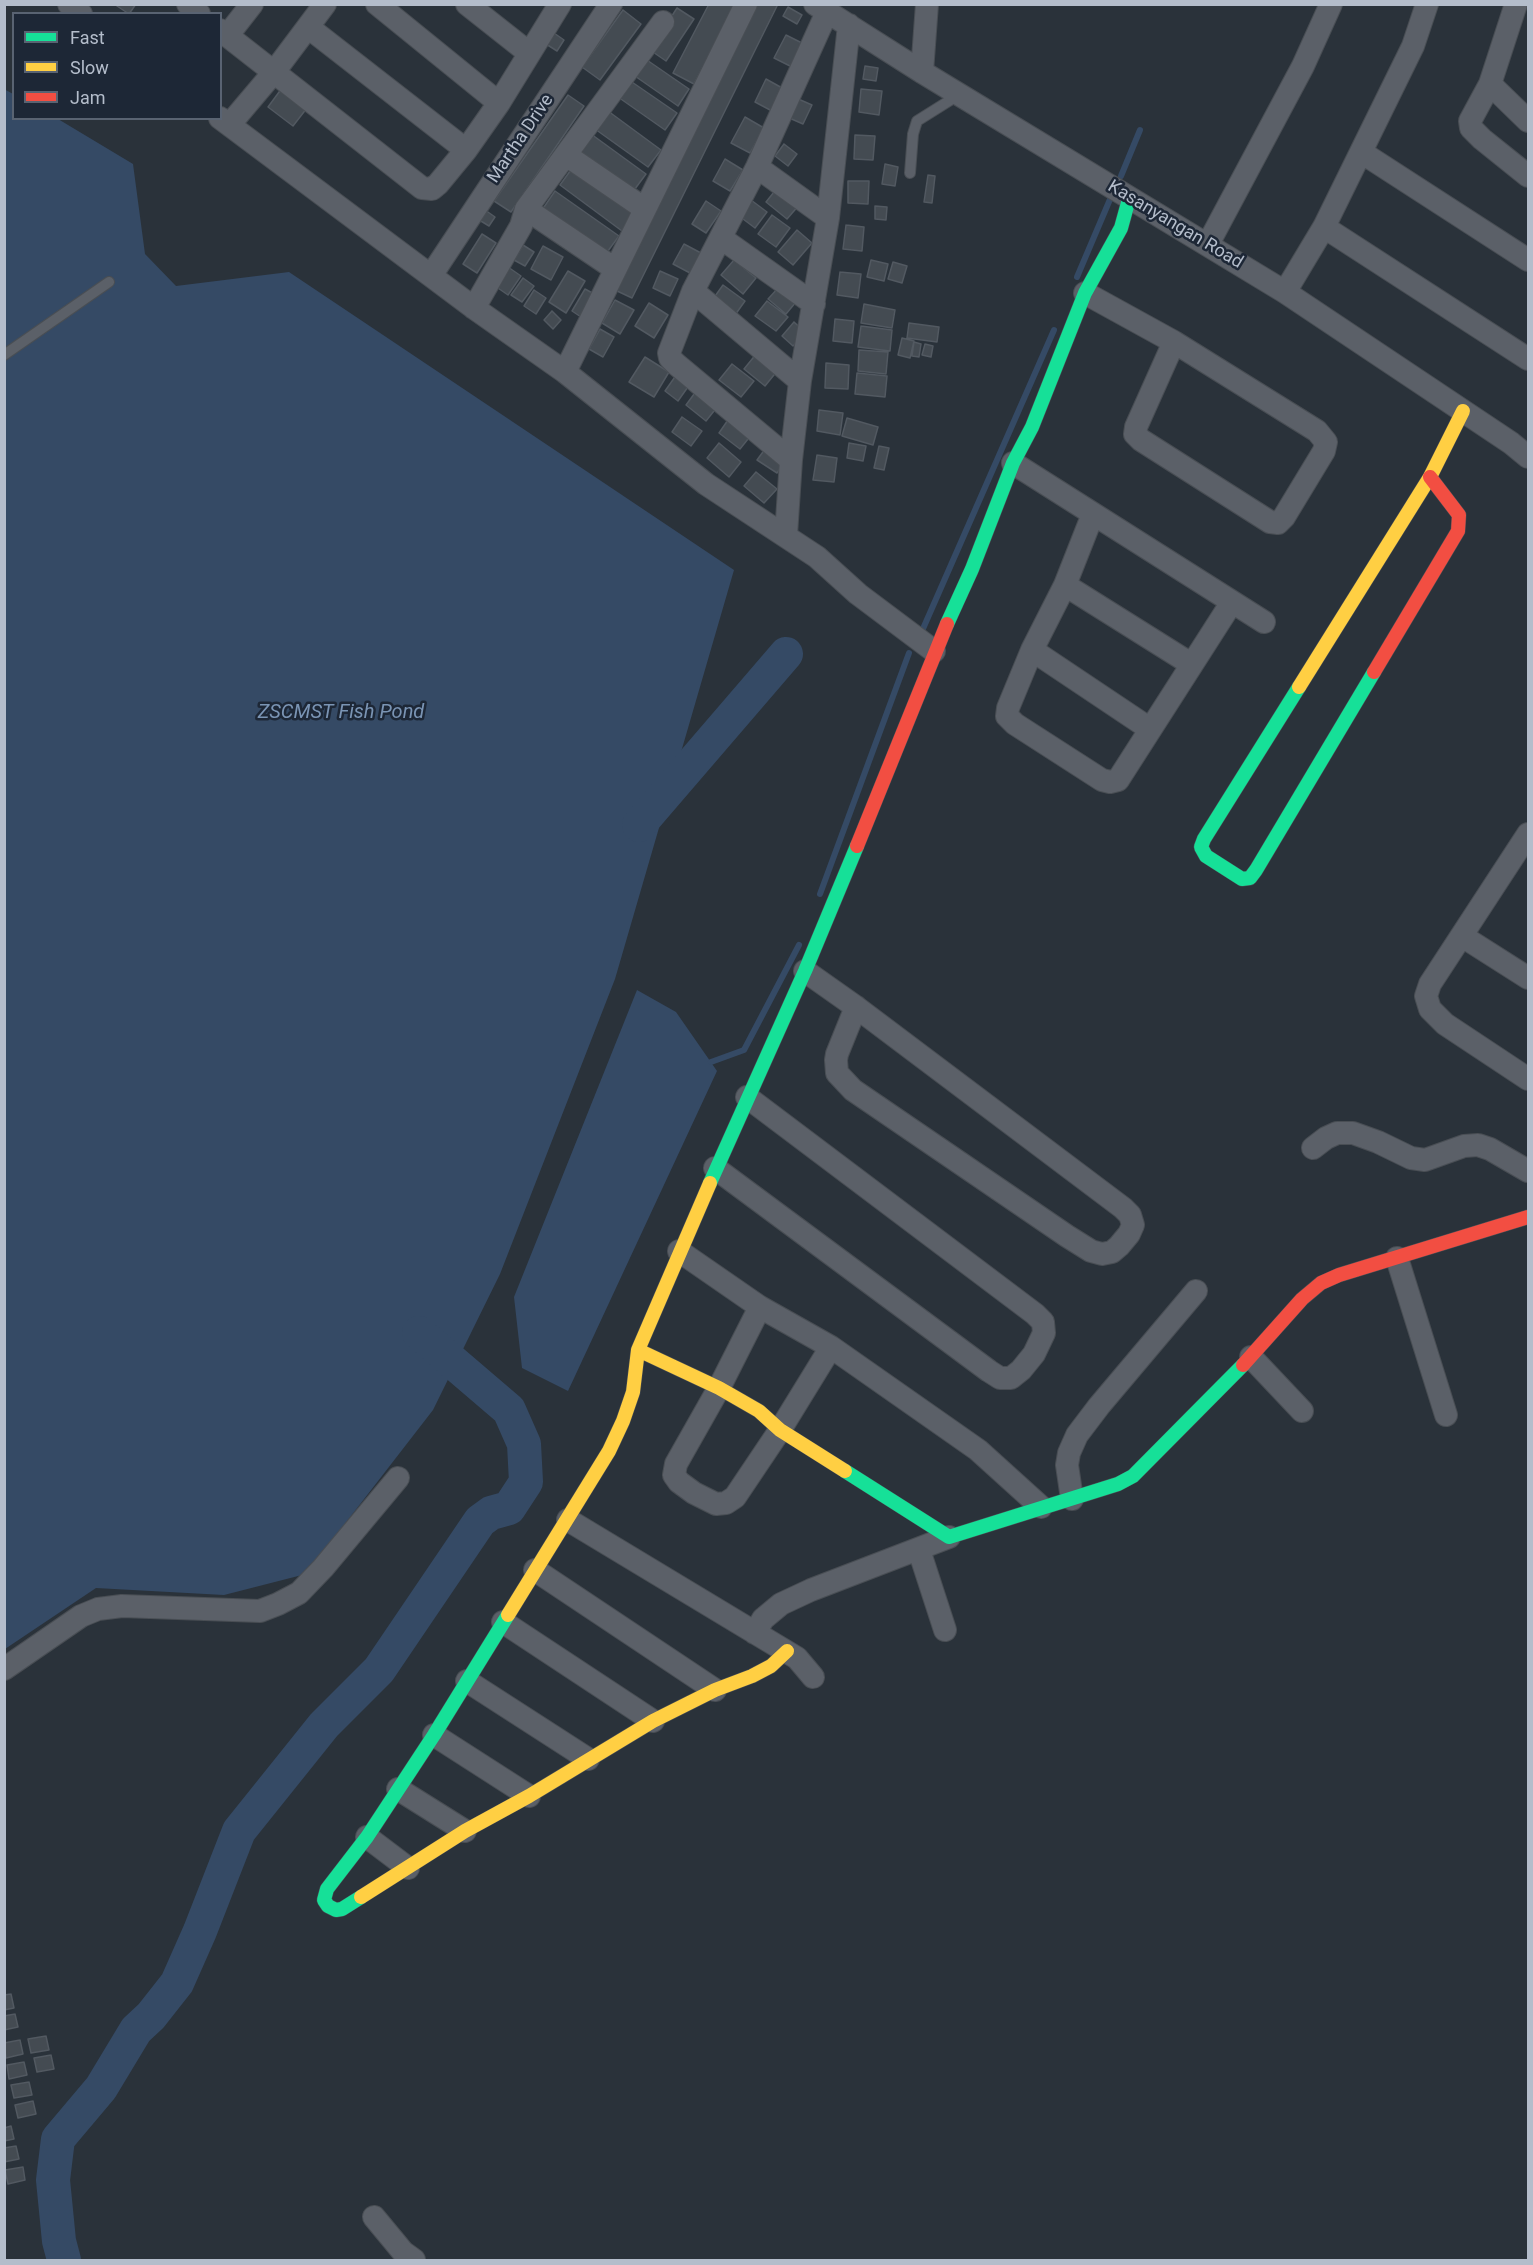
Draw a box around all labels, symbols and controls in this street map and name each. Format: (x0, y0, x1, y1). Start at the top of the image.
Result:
legend (12, 12, 222, 120)
text: Fast (70, 27, 105, 48)
text: Slow (70, 57, 109, 78)
text: Jam (70, 87, 106, 108)
street label: Martha Drive (483, 90, 559, 188)
street label: Kasanyangan Road (1104, 176, 1246, 274)
water label: ZSCMST Fish Pond (258, 701, 424, 725)

